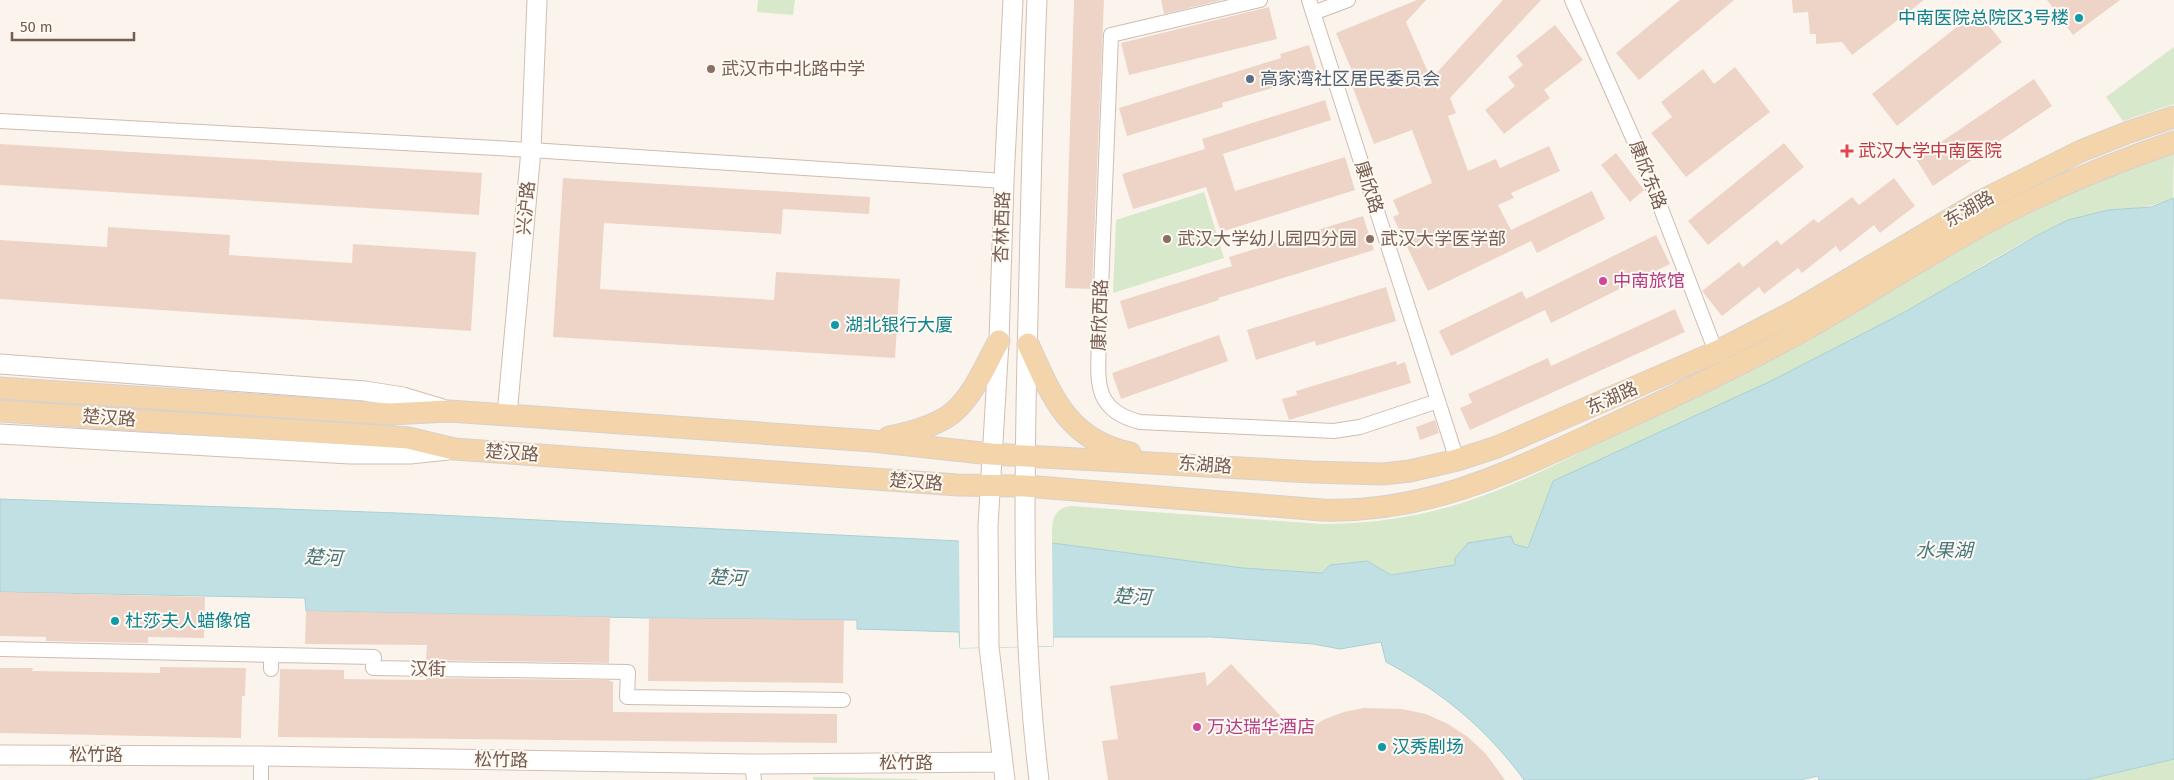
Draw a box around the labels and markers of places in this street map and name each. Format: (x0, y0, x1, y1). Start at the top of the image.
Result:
place label: 中南医院总院区3号楼 (1898, 7, 2069, 29)
marker: 中南医院总院区3号楼 (2073, 12, 2085, 24)
place label: 武汉市中北路中学 (721, 58, 865, 80)
marker: 武汉市中北路中学 (705, 63, 717, 75)
place label: 高家湾社区居民委员会 (1260, 68, 1440, 90)
marker: 高家湾社区居民委员会 (1244, 73, 1256, 85)
place label: 武汉大学中南医院 (1858, 140, 2002, 162)
marker: 武汉大学中南医院 (1840, 144, 1854, 158)
place label: 武汉大学幼儿园四分园 (1177, 228, 1357, 250)
place label: 武汉大学医学部 (1380, 228, 1506, 250)
marker: 武汉大学幼儿园四分园 (1161, 233, 1173, 245)
marker: 武汉大学医学部 (1364, 233, 1376, 245)
place label: 中南旅馆 (1613, 270, 1685, 292)
marker: 中南旅馆 (1597, 275, 1609, 287)
place label: 湖北银行大厦 (845, 314, 953, 336)
marker: 湖北银行大厦 (829, 319, 841, 331)
place label: 杜莎夫人蜡像馆 (125, 610, 251, 632)
marker: 杜莎夫人蜡像馆 (109, 615, 121, 627)
place label: 万达瑞华酒店 (1207, 716, 1315, 738)
marker: 万达瑞华酒店 (1191, 721, 1203, 733)
place label: 汉秀剧场 (1392, 736, 1464, 758)
marker: 汉秀剧场 (1376, 741, 1388, 753)

